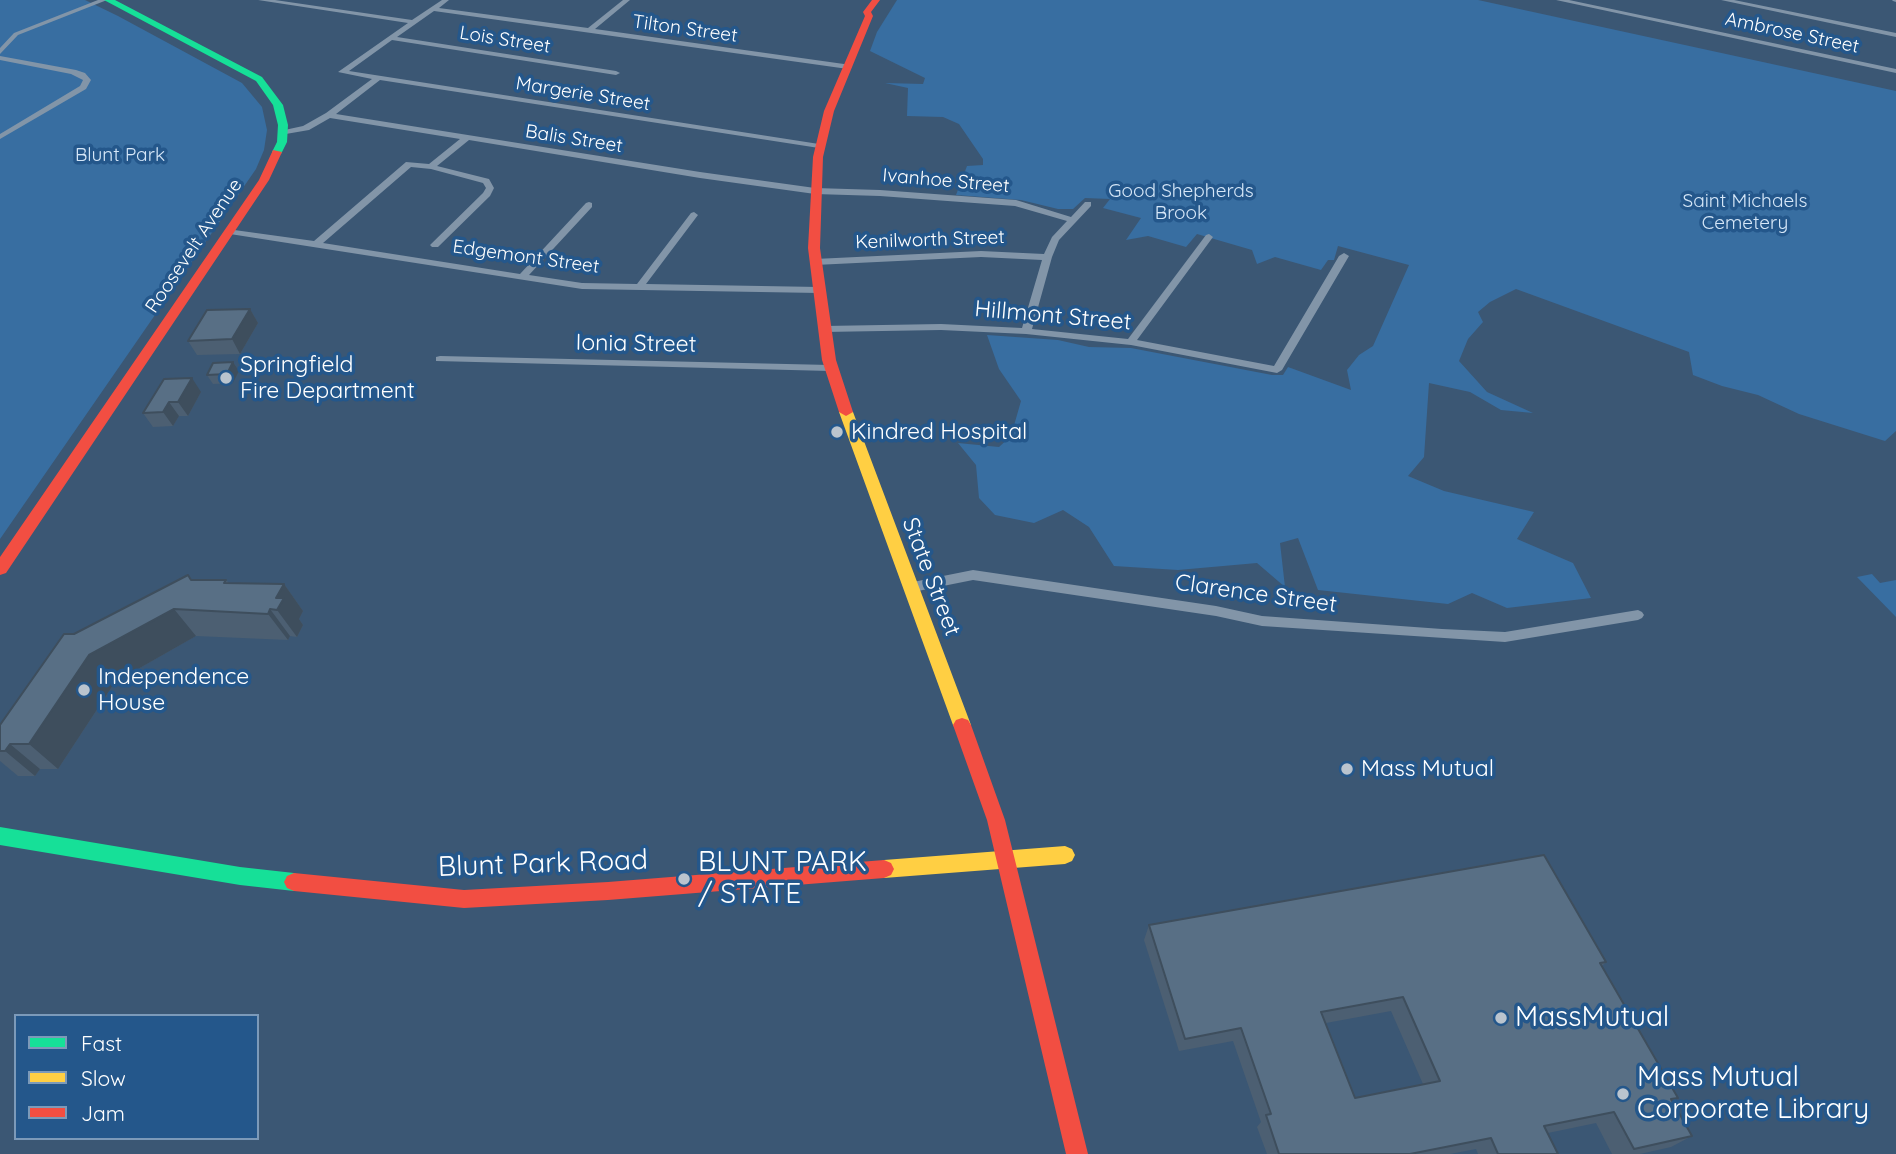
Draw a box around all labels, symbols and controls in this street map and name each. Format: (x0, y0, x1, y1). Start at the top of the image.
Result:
street label: Ambrose Street (1723, 8, 1861, 58)
street label: Tilton Street (631, 10, 739, 48)
street label: Lois Street (458, 22, 552, 58)
street label: Margerie Street (514, 72, 652, 116)
street label: Balis Street (524, 120, 624, 158)
park label: Blunt Park (75, 144, 165, 166)
street label: Ivanhoe Street (882, 164, 1010, 198)
street label: Roosevelt Avenue (141, 175, 247, 317)
park label: Good Shepherds Brook (1108, 180, 1254, 224)
park label: Saint Michaels Cemetery (1683, 190, 1807, 234)
street label: Kenilworth Street (855, 226, 1005, 254)
street label: Edgemont Street (451, 235, 601, 279)
street label: Hillmont Street (974, 295, 1132, 337)
street label: Ionia Street (575, 329, 697, 359)
place label: Springfield Fire Department (240, 351, 415, 405)
marker: Springfield Fire Department (218, 370, 234, 386)
place label: Kindred Hospital (851, 418, 1027, 446)
marker: Kindred Hospital (829, 424, 845, 440)
street label: State Street (896, 514, 966, 640)
street label: Clarence Street (1173, 569, 1339, 619)
place label: Independence House (98, 663, 249, 717)
marker: Independence House (76, 682, 92, 698)
place label: Mass Mutual (1361, 755, 1494, 783)
marker: Mass Mutual (1339, 761, 1355, 777)
street label: Blunt Park Road (437, 844, 649, 884)
place label: BLUNT PARK / STATE (698, 846, 867, 912)
marker: BLUNT PARK / STATE (676, 871, 692, 887)
place label: MassMutual (1515, 1001, 1669, 1035)
marker: MassMutual (1493, 1010, 1509, 1026)
legend (14, 1014, 259, 1140)
text: Fast (81, 1030, 122, 1056)
place label: Mass Mutual Corporate Library (1637, 1061, 1869, 1127)
text: Slow (81, 1065, 126, 1091)
marker: Mass Mutual Corporate Library (1615, 1086, 1631, 1102)
text: Jam (81, 1100, 125, 1126)

